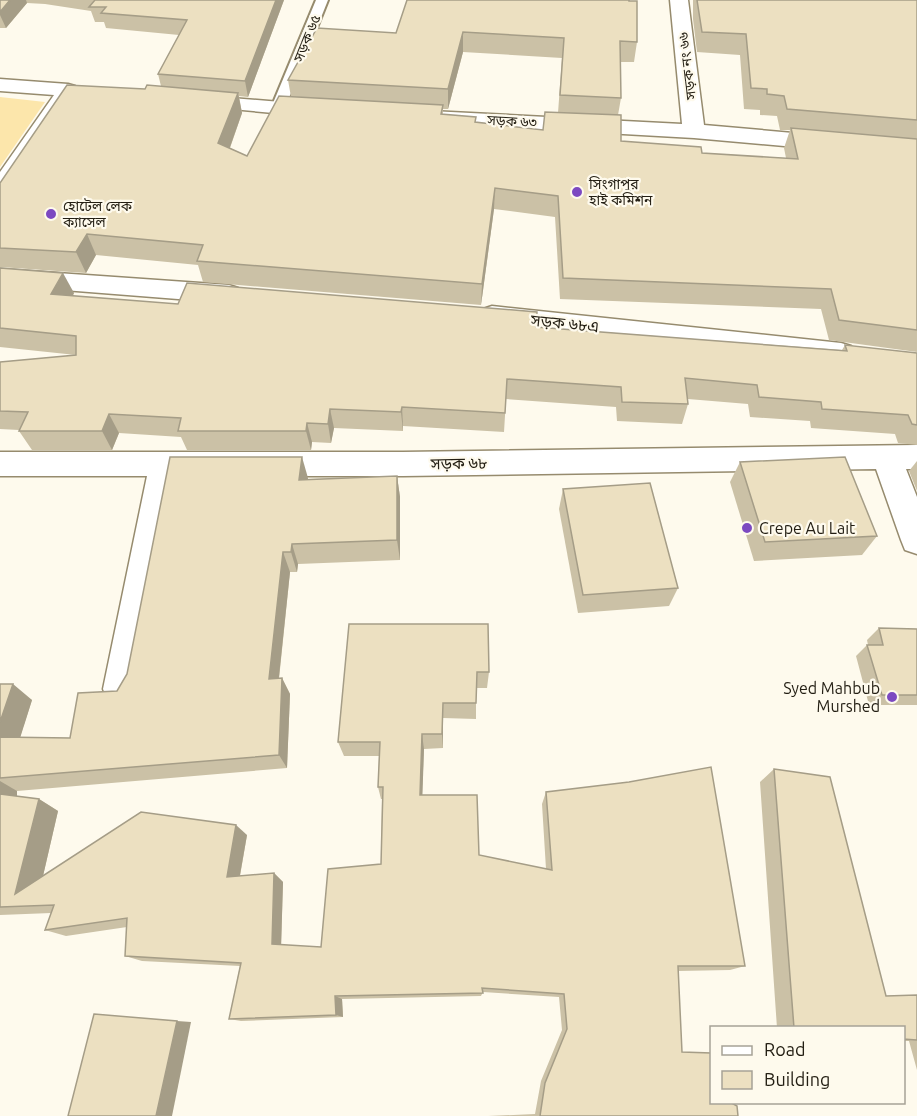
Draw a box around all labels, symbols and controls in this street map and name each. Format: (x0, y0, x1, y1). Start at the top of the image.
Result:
street label: সড়ক ৬৫ (290, 12, 324, 65)
street label: সড়ক নং ৬৬ (675, 32, 699, 101)
street label: সড়ক ৬৩ (486, 112, 537, 130)
place label: সিংগাপুর হাই কমিশন (588, 176, 653, 208)
marker: সিংগাপুর হাই কমিশন (570, 185, 584, 199)
place label: হোটেল লেক ক্যাসেল (62, 198, 133, 230)
marker: হোটেল লেক ক্যাসেল (44, 207, 58, 221)
street label: সড়ক ৬৮এ (529, 310, 600, 336)
street label: সড়ক ৬৮ (429, 454, 488, 473)
place label: Crepe Au Lait (759, 519, 856, 537)
marker: Crepe Au Lait (740, 521, 754, 535)
place label: Syed Mahbub Murshed (783, 679, 880, 715)
marker: Syed Mahbub Murshed (885, 690, 899, 704)
legend (710, 1026, 905, 1104)
text: Road (764, 1039, 806, 1059)
text: Building (764, 1069, 830, 1089)

